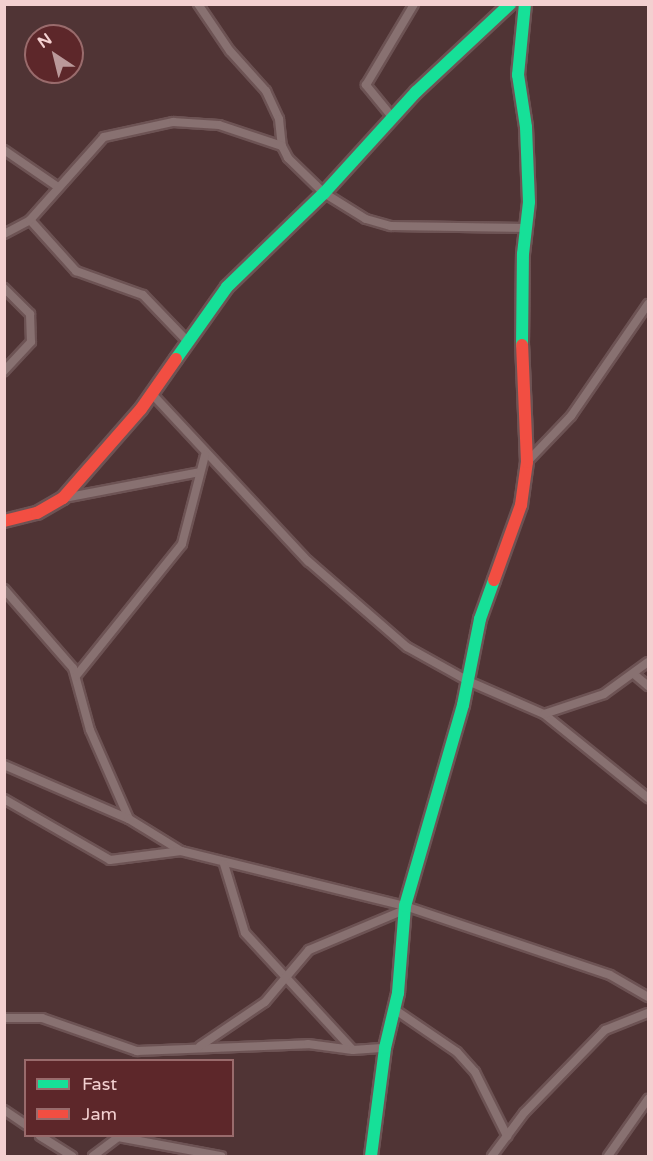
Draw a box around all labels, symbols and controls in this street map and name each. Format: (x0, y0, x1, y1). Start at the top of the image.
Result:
north arrow (24, 24, 84, 84)
text: N (34, 29, 56, 53)
legend (24, 1059, 234, 1137)
text: Fast (82, 1073, 117, 1095)
text: Jam (82, 1103, 117, 1125)

